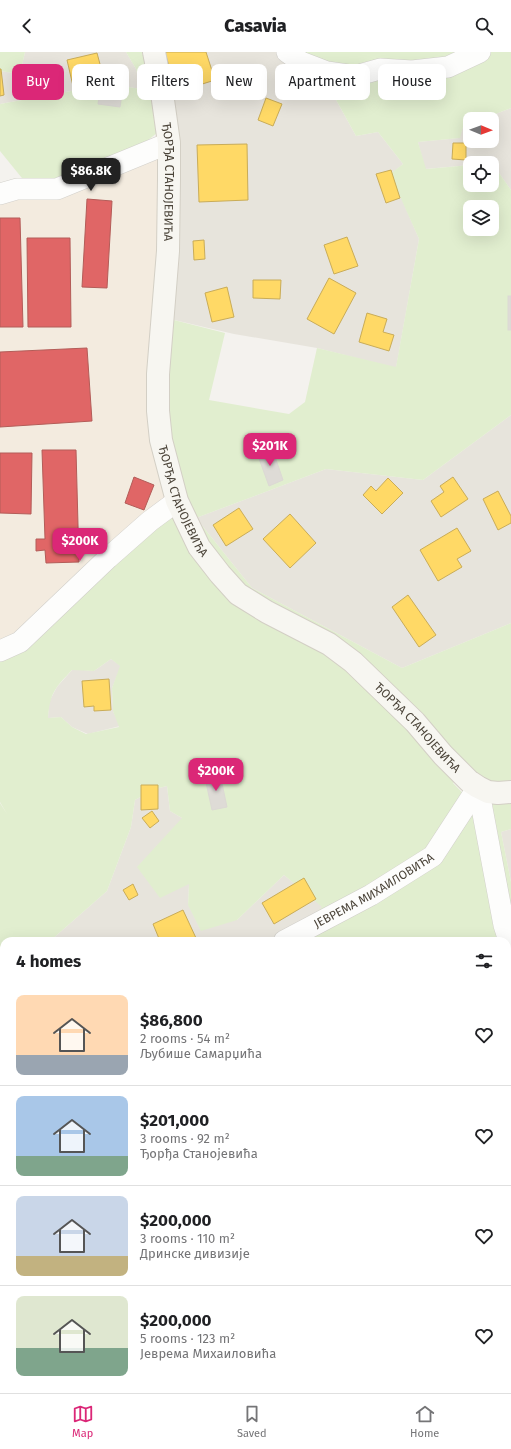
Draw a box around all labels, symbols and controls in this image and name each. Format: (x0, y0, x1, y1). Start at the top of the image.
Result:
icon: back (16, 15, 38, 37)
text: Casavia (224, 15, 287, 37)
icon: search (473, 15, 495, 37)
chip: Buy (12, 64, 64, 100)
chip: Rent (72, 64, 129, 100)
chip: Filters (137, 64, 203, 100)
chip: New (211, 64, 267, 100)
chip: Apartment (275, 64, 370, 100)
chip: House (378, 64, 446, 100)
north arrow (463, 112, 499, 148)
map controls (463, 112, 499, 236)
street label: ЂОРЂА СТАНОЈЕВИЋА (159, 122, 176, 241)
button: locate (463, 156, 499, 192)
pin: $86.8K (58, 158, 124, 192)
text: $86.8K (71, 163, 111, 178)
button: layers (463, 200, 499, 236)
pin: $201K (242, 433, 298, 467)
text: $201K (252, 438, 288, 453)
street label: ЂОРЂА СТАНОЈЕВИЋА (156, 444, 211, 560)
pin: $200K (52, 528, 108, 562)
text: $200K (61, 533, 99, 548)
street label: ЂОРЂА СТАНОЈЕВИЋА (372, 680, 464, 776)
pin: $200K (188, 758, 244, 792)
text: $200K (197, 763, 235, 778)
street label: ЈЕВРЕМА МИХАИЛОВИЋА (311, 850, 437, 931)
icon: filters (473, 950, 495, 972)
text: 4 homes (16, 951, 81, 972)
text: $86,800 (140, 1010, 203, 1031)
icon: home (48, 1011, 96, 1059)
icon: heart (473, 1024, 495, 1046)
text: 2 rooms · 54 m² (140, 1031, 230, 1046)
text: Љубише Самарџића (140, 1046, 262, 1061)
text: $201,000 (140, 1110, 209, 1131)
icon: home (48, 1112, 96, 1160)
icon: heart (473, 1125, 495, 1147)
text: 3 rooms · 92 m² (140, 1131, 230, 1146)
text: Ђорђа Станојевића (140, 1146, 258, 1161)
text: $200,000 (140, 1210, 212, 1231)
icon: home (48, 1212, 96, 1260)
icon: heart (473, 1225, 495, 1247)
text: 3 rooms · 110 m² (140, 1231, 235, 1246)
text: Дринске дивизије (140, 1246, 250, 1261)
text: $200,000 (140, 1310, 212, 1331)
icon: home (48, 1312, 96, 1360)
icon: heart (473, 1325, 495, 1347)
text: 5 rooms · 123 m² (140, 1331, 235, 1346)
text: Јеврема Михаиловића (140, 1346, 276, 1361)
tab: Map (72, 1403, 94, 1440)
tab: Saved (237, 1403, 267, 1440)
tab: Home (410, 1403, 439, 1440)

